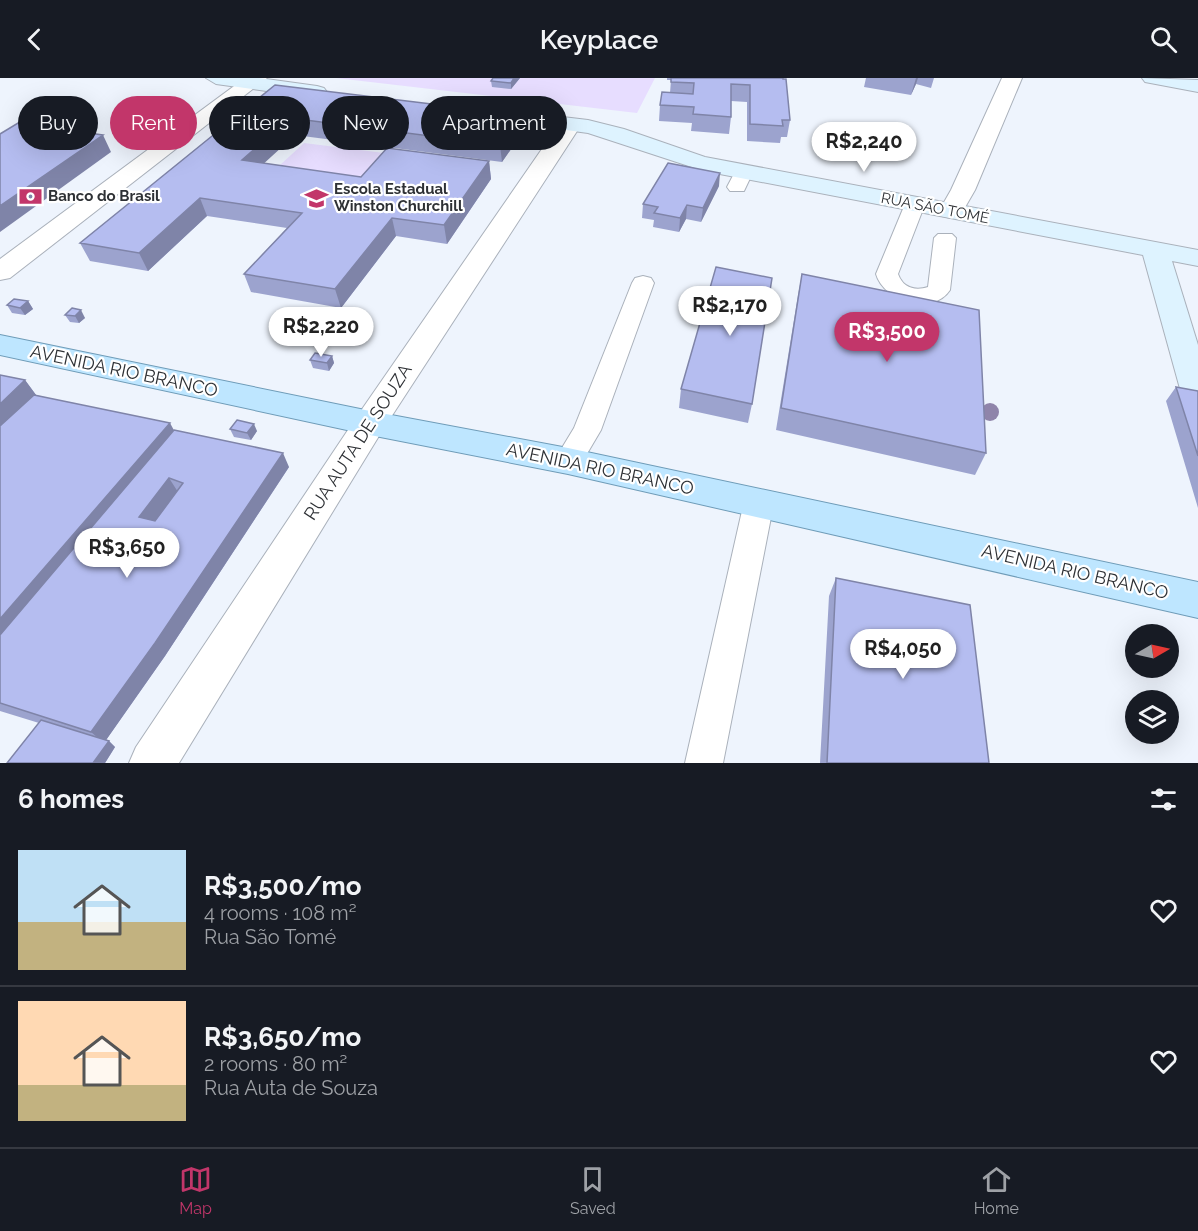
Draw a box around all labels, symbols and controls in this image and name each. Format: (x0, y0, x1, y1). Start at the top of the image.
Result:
icon: back (18, 23, 51, 56)
icon: search (1147, 23, 1180, 56)
text: Keyplace (540, 24, 658, 55)
chip: Buy (18, 96, 98, 150)
chip: Rent (110, 96, 197, 150)
chip: Filters (209, 96, 310, 150)
chip: New (322, 96, 409, 150)
chip: Apartment (421, 96, 567, 150)
pin: R$2,240 (809, 122, 919, 173)
text: R$2,240 (826, 129, 902, 153)
place label: Escola Estadual Winston Churchill (334, 180, 463, 215)
bank icon: Banco do Brasil (17, 183, 43, 209)
school or university icon: Escola Estadual Winston Churchill (303, 185, 329, 211)
place label: Banco do Brasil (48, 187, 160, 205)
street label: RUA SÃO TOMÉ (879, 189, 991, 227)
pin: R$2,170 (675, 286, 785, 337)
text: R$2,170 (692, 293, 768, 317)
pin: R$2,220 (266, 307, 376, 358)
pin: R$3,500 (832, 312, 942, 363)
text: R$2,220 (283, 314, 359, 338)
text: R$3,500 (848, 319, 926, 343)
street label: AVENIDA RIO BRANCO (28, 340, 220, 401)
street label: RUA AUTA DE SOUZA (299, 360, 416, 524)
street label: AVENIDA RIO BRANCO (504, 438, 696, 499)
pin: R$3,650 (72, 528, 182, 579)
text: R$3,650 (88, 535, 166, 559)
street label: AVENIDA RIO BRANCO (980, 540, 1171, 603)
north arrow (1125, 624, 1179, 678)
map controls (1125, 624, 1179, 744)
pin: R$4,050 (848, 629, 958, 680)
text: R$4,050 (864, 636, 942, 660)
button: layers (1125, 690, 1179, 744)
icon: filters (1147, 783, 1180, 816)
text: 6 homes (18, 784, 124, 814)
text: R$3,500/mo (204, 871, 362, 901)
icon: home (66, 874, 138, 946)
icon: heart (1147, 894, 1180, 927)
text: 4 rooms · 108 m² (204, 901, 356, 925)
text: Rua São Tomé (204, 925, 336, 949)
text: R$3,650/mo (204, 1022, 361, 1052)
icon: home (66, 1025, 138, 1097)
icon: heart (1147, 1045, 1180, 1078)
text: 2 rooms · 80 m² (204, 1052, 347, 1076)
text: Rua Auta de Souza (204, 1076, 378, 1100)
tab: Map (179, 1163, 212, 1218)
tab: Saved (570, 1163, 616, 1218)
tab: Home (974, 1163, 1019, 1218)

